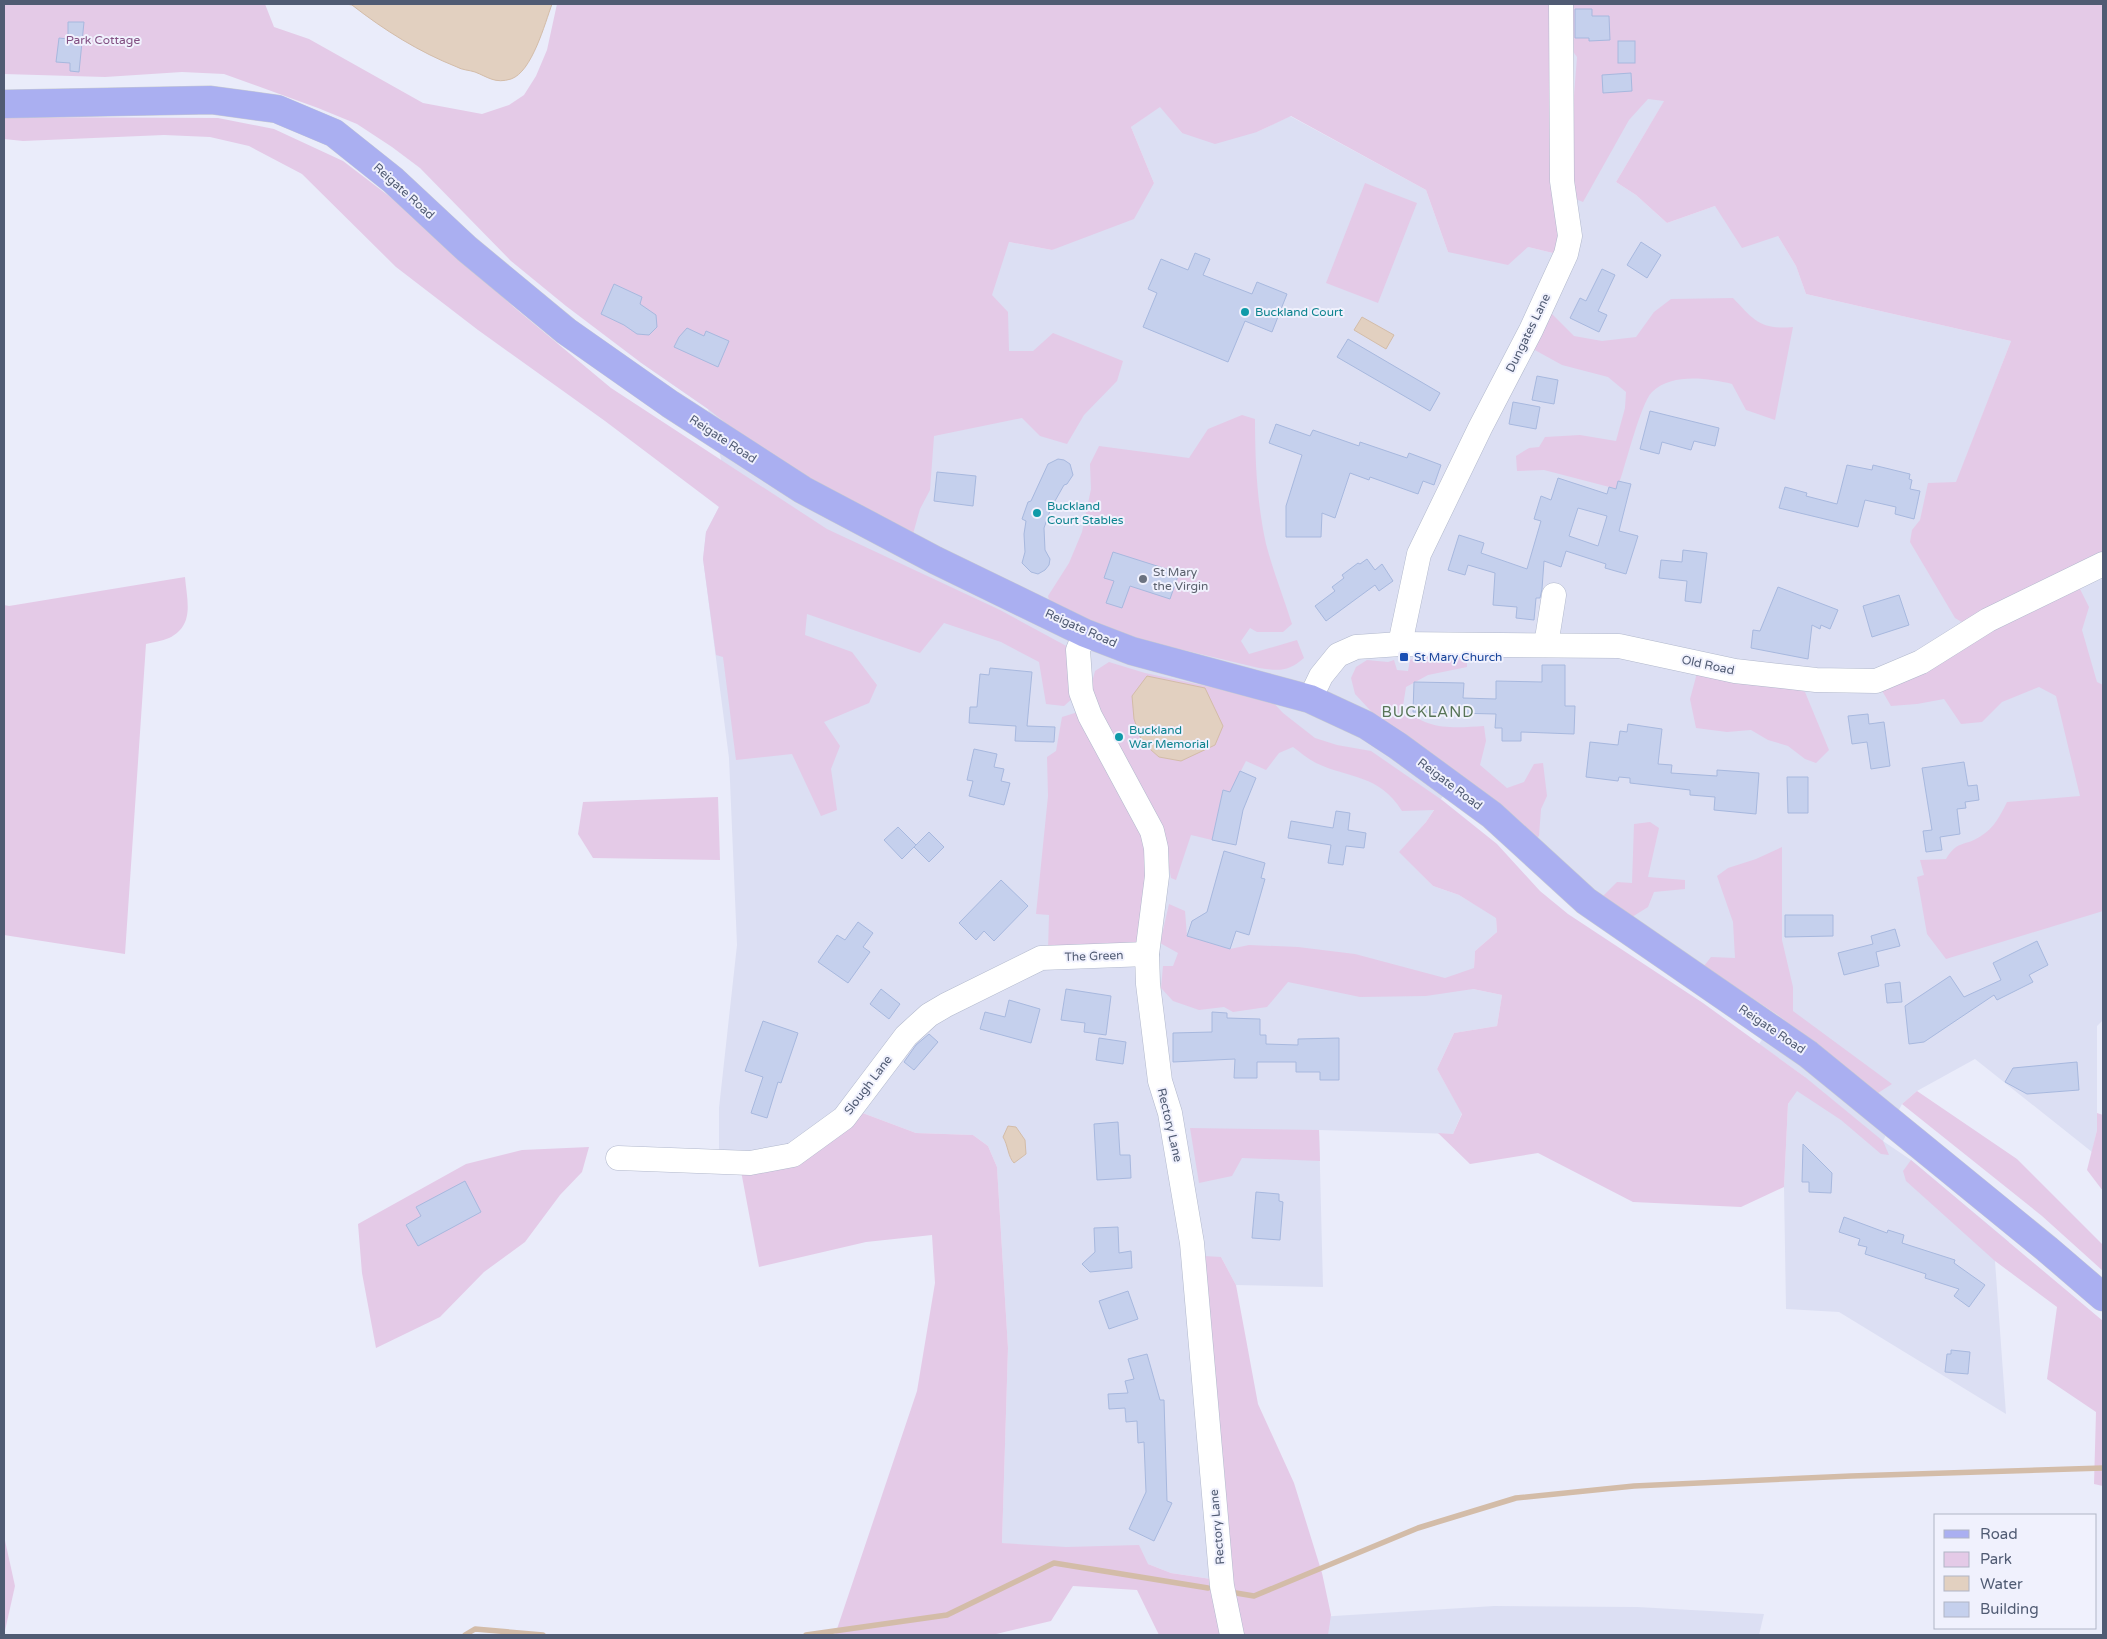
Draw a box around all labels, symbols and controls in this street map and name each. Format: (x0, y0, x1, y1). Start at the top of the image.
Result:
park label: Park Cottage (66, 33, 140, 47)
street label: Reigate Road (371, 160, 437, 222)
street label: Dungates Lane (1503, 291, 1553, 375)
place label: Buckland Court (1255, 305, 1344, 319)
marker: Buckland Court (1239, 306, 1251, 318)
street label: Reigate Road (687, 412, 759, 466)
place label: Buckland Court Stables (1047, 499, 1124, 527)
marker: Buckland Court Stables (1031, 507, 1043, 519)
place label: St Mary the Virgin (1153, 565, 1208, 593)
marker: St Mary the Virgin (1137, 573, 1149, 585)
street label: Reigate Road (1043, 606, 1119, 650)
place label: St Mary Church (1414, 650, 1502, 664)
marker: St Mary Church (1398, 651, 1410, 663)
street label: Old Road (1680, 653, 1736, 677)
district label: BUCKLAND (1381, 703, 1475, 721)
place label: Buckland War Memorial (1129, 723, 1209, 751)
marker: Buckland War Memorial (1113, 731, 1125, 743)
street label: Reigate Road (1415, 755, 1485, 813)
street label: The Green (1064, 948, 1124, 964)
street label: Reigate Road (1736, 1002, 1808, 1056)
street label: Slough Lane (841, 1052, 895, 1117)
street label: Rectory Lane (1155, 1087, 1185, 1164)
street label: Rectory Lane (1207, 1489, 1227, 1565)
legend (1934, 1514, 2097, 1629)
text: Road (1980, 1525, 2018, 1543)
text: Park (1980, 1550, 2012, 1568)
text: Water (1980, 1575, 2023, 1593)
text: Building (1980, 1600, 2039, 1618)

